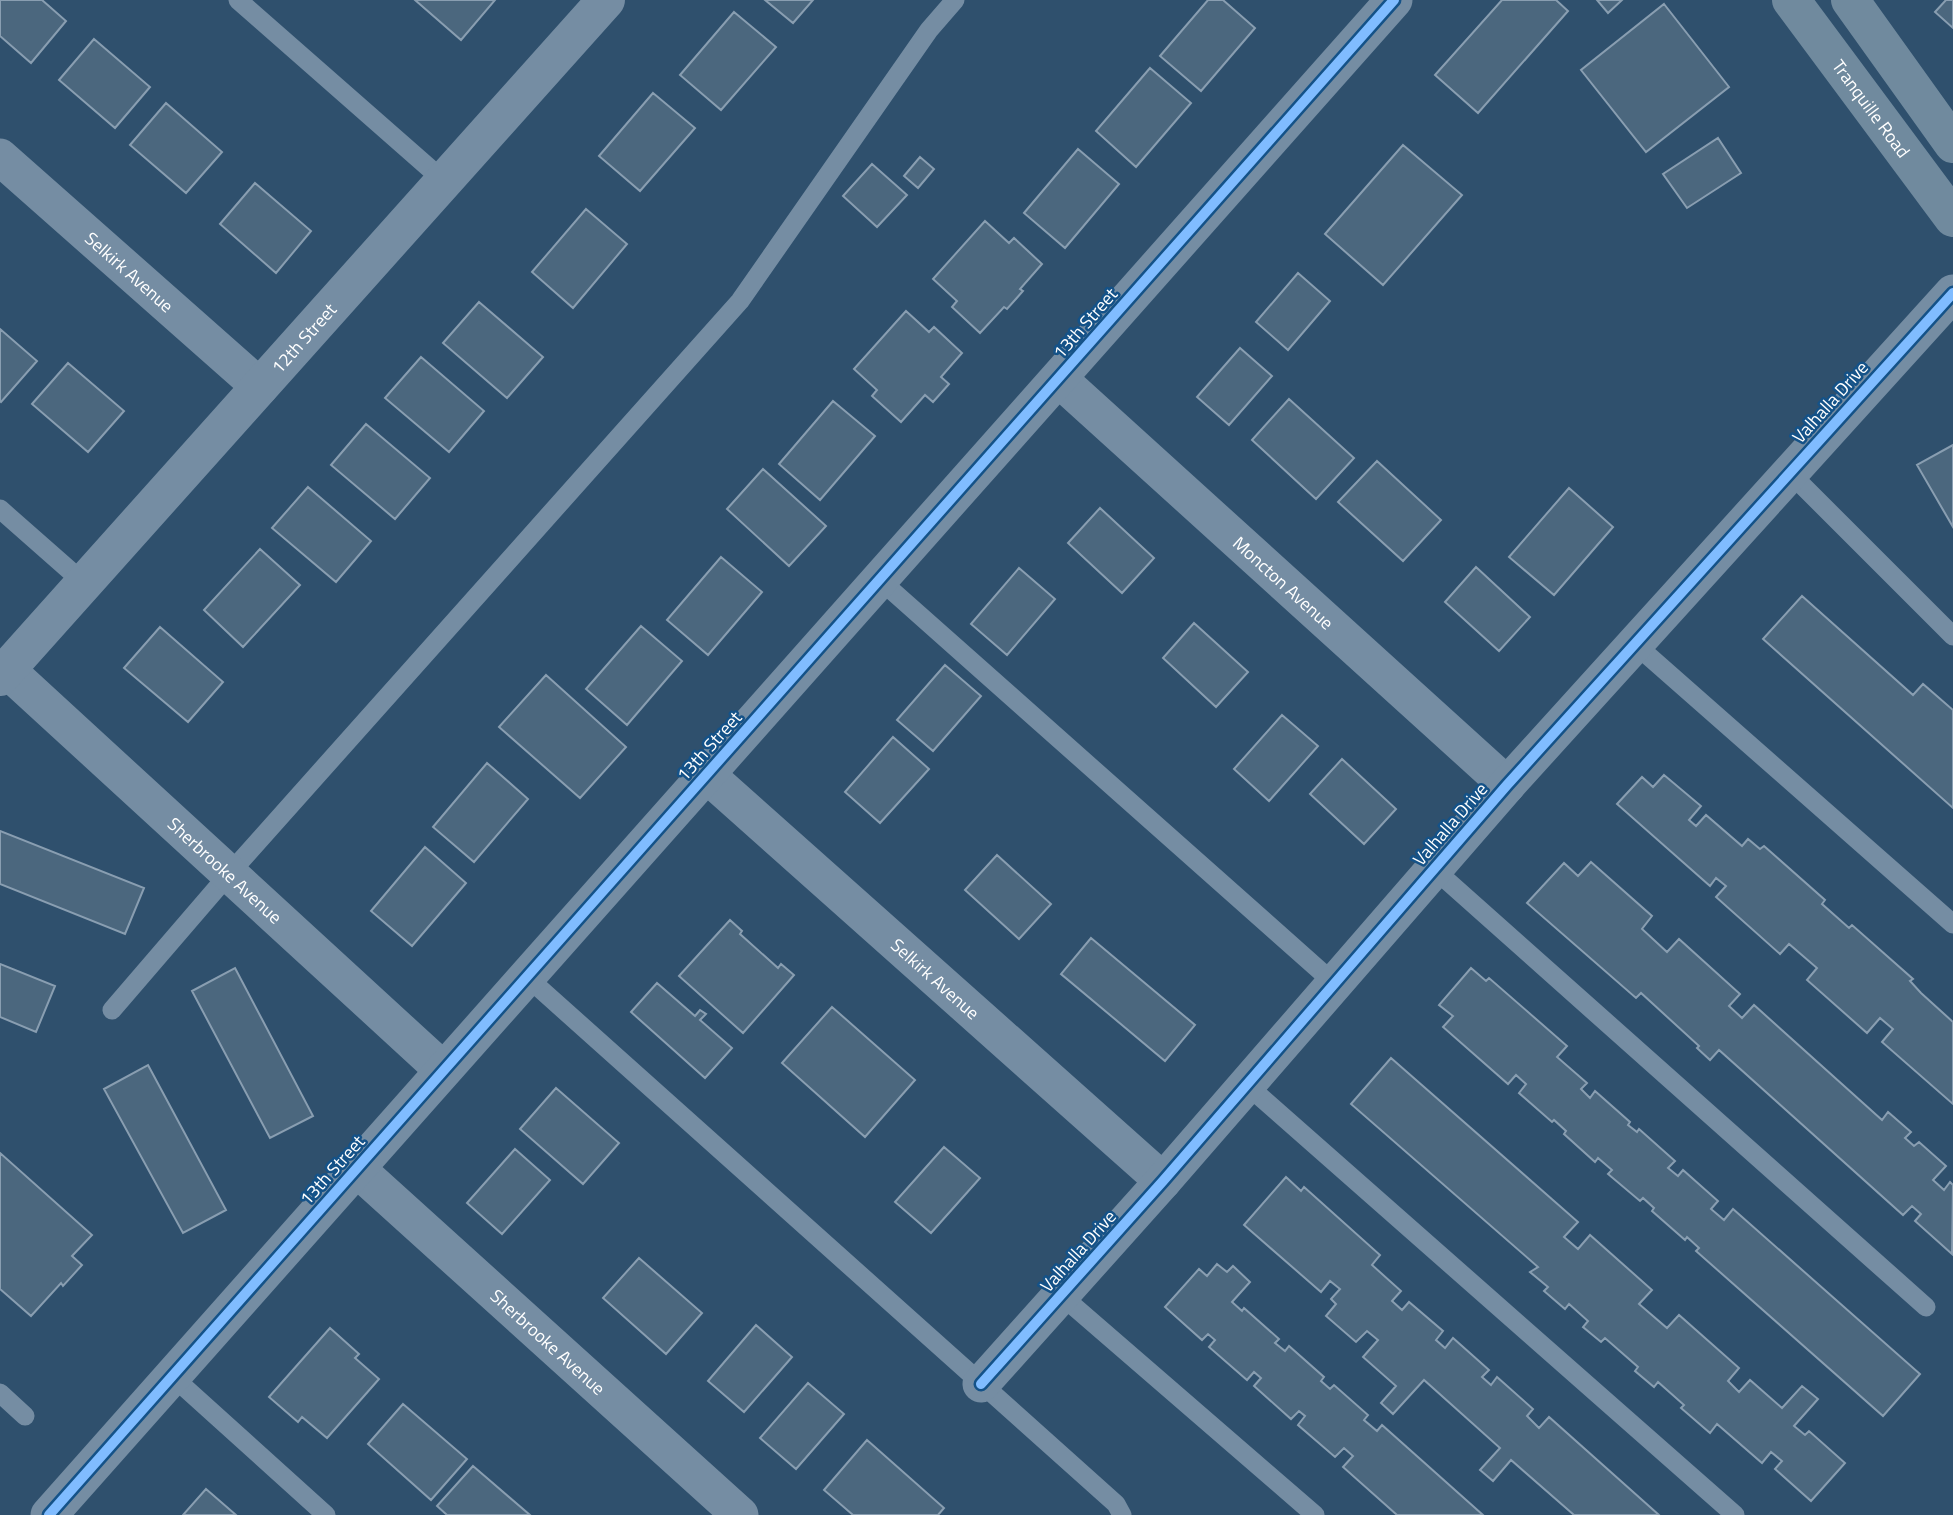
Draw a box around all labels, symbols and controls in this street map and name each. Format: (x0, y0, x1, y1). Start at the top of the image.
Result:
street label: Tranquille Road (1826, 54, 1917, 163)
street label: Selkirk Avenue (79, 225, 180, 318)
street label: 13th Street (1046, 281, 1124, 365)
street label: 12th Street (265, 296, 343, 379)
street label: Valhalla Drive (1786, 355, 1874, 449)
street label: Moncton Avenue (1227, 530, 1340, 635)
street label: 13th Street (670, 704, 748, 787)
street label: Valhalla Drive (1406, 776, 1494, 872)
street label: Sherbrooke Avenue (162, 810, 288, 930)
street label: Selkirk Avenue (885, 932, 986, 1025)
street label: 13th Street (293, 1128, 371, 1211)
street label: Valhalla Drive (1034, 1204, 1122, 1298)
street label: Sherbrooke Avenue (485, 1282, 612, 1401)

